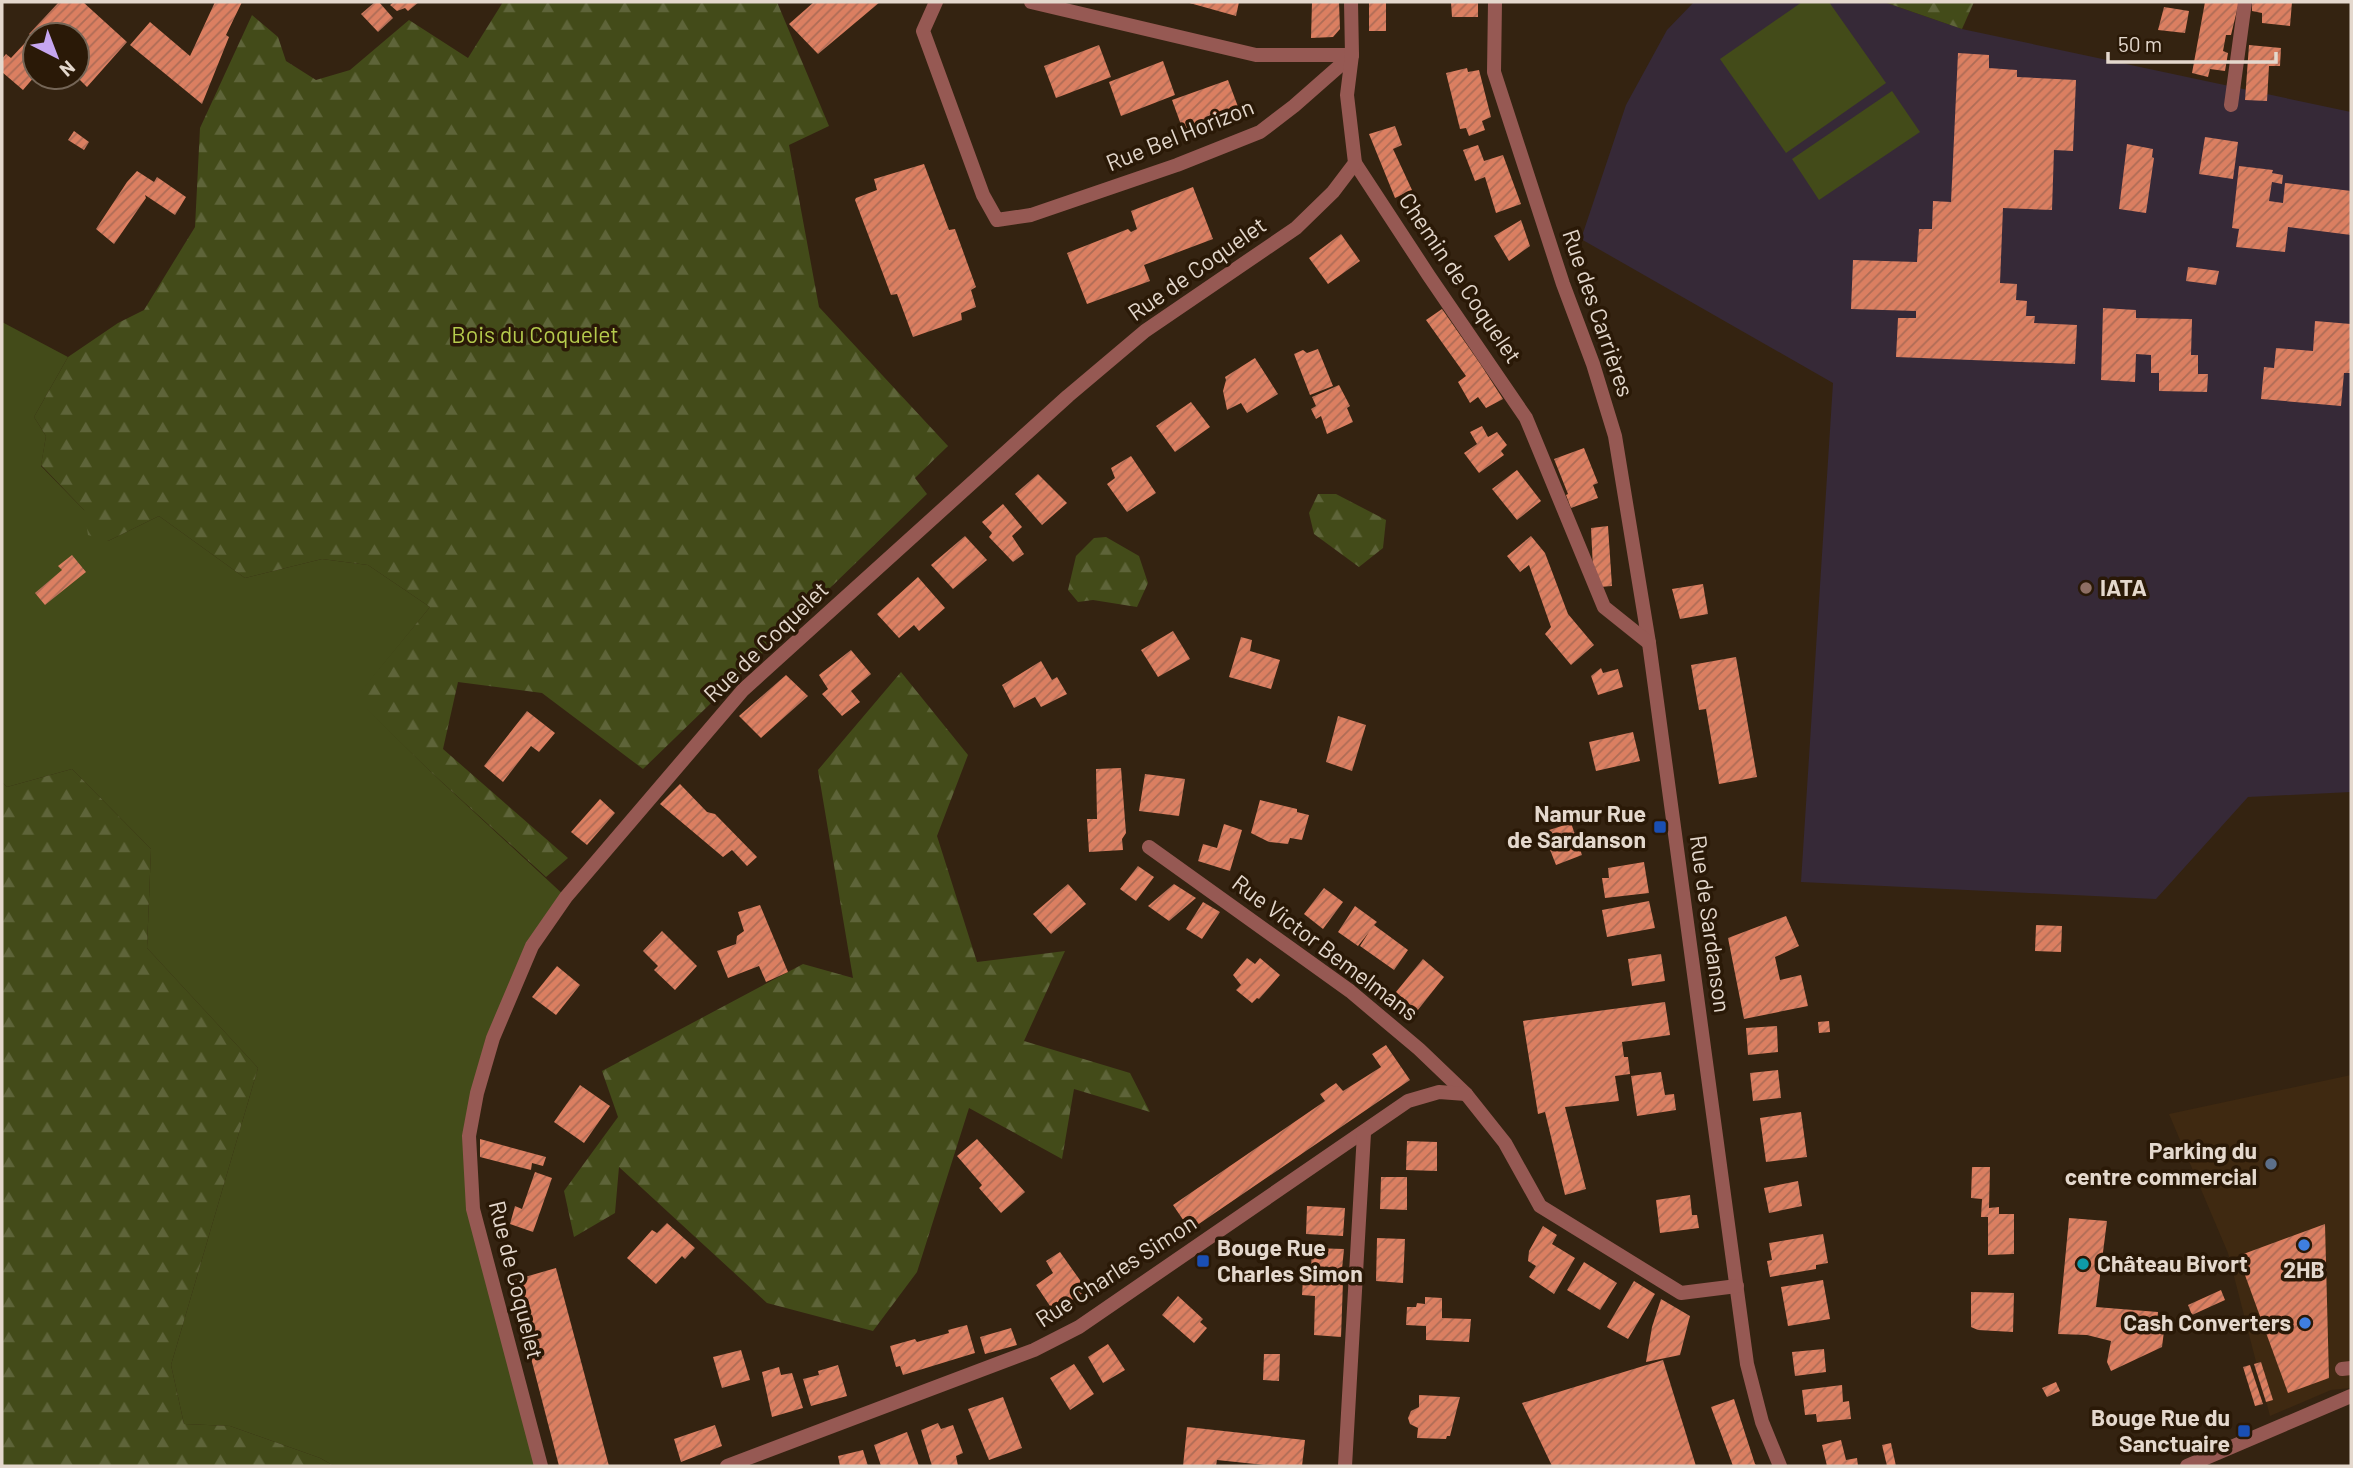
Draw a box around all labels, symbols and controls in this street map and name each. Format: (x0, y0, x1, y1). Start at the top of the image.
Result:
north arrow (21, 21, 91, 91)
scale bar (2108, 21, 2276, 65)
text: 50 m (2118, 31, 2162, 56)
text: N (55, 56, 80, 82)
street label: Rue Bel Horizon (1102, 92, 1258, 176)
street label: Chemin de Coquelet (1394, 187, 1528, 368)
street label: Rue de Coquelet (1122, 210, 1271, 326)
street label: Rue des Carrières (1557, 225, 1641, 400)
park label: Bois du Coquelet (451, 320, 619, 348)
place label: IATA (2100, 573, 2147, 601)
street label: Rue de Coquelet (697, 575, 833, 708)
marker: IATA (2078, 580, 2094, 596)
place label: Namur Rue de Sardanson (1507, 799, 1646, 853)
marker: Namur Rue de Sardanson (1652, 819, 1668, 835)
street label: Rue de Sardanson (1685, 833, 1737, 1014)
street label: Rue Victor Bemelmans (1227, 868, 1424, 1026)
place label: Parking du centre commercial (2065, 1136, 2257, 1190)
marker: Parking du centre commercial (2263, 1156, 2279, 1172)
street label: Rue de Coquelet (484, 1198, 550, 1362)
street label: Rue Charles Simon (1030, 1208, 1201, 1333)
place label: Bouge Rue Charles Simon (1217, 1233, 1363, 1287)
marker: 2HB (2296, 1237, 2312, 1253)
place label: Château Bivort (2097, 1249, 2248, 1277)
marker: Bouge Rue Charles Simon (1195, 1253, 1211, 1269)
place label: 2HB (2283, 1255, 2325, 1283)
marker: Château Bivort (2075, 1256, 2091, 1272)
place label: Cash Converters (2123, 1308, 2291, 1336)
marker: Cash Converters (2297, 1315, 2313, 1331)
place label: Bouge Rue du Sanctuaire (2091, 1403, 2230, 1457)
marker: Bouge Rue du Sanctuaire (2236, 1423, 2252, 1439)

